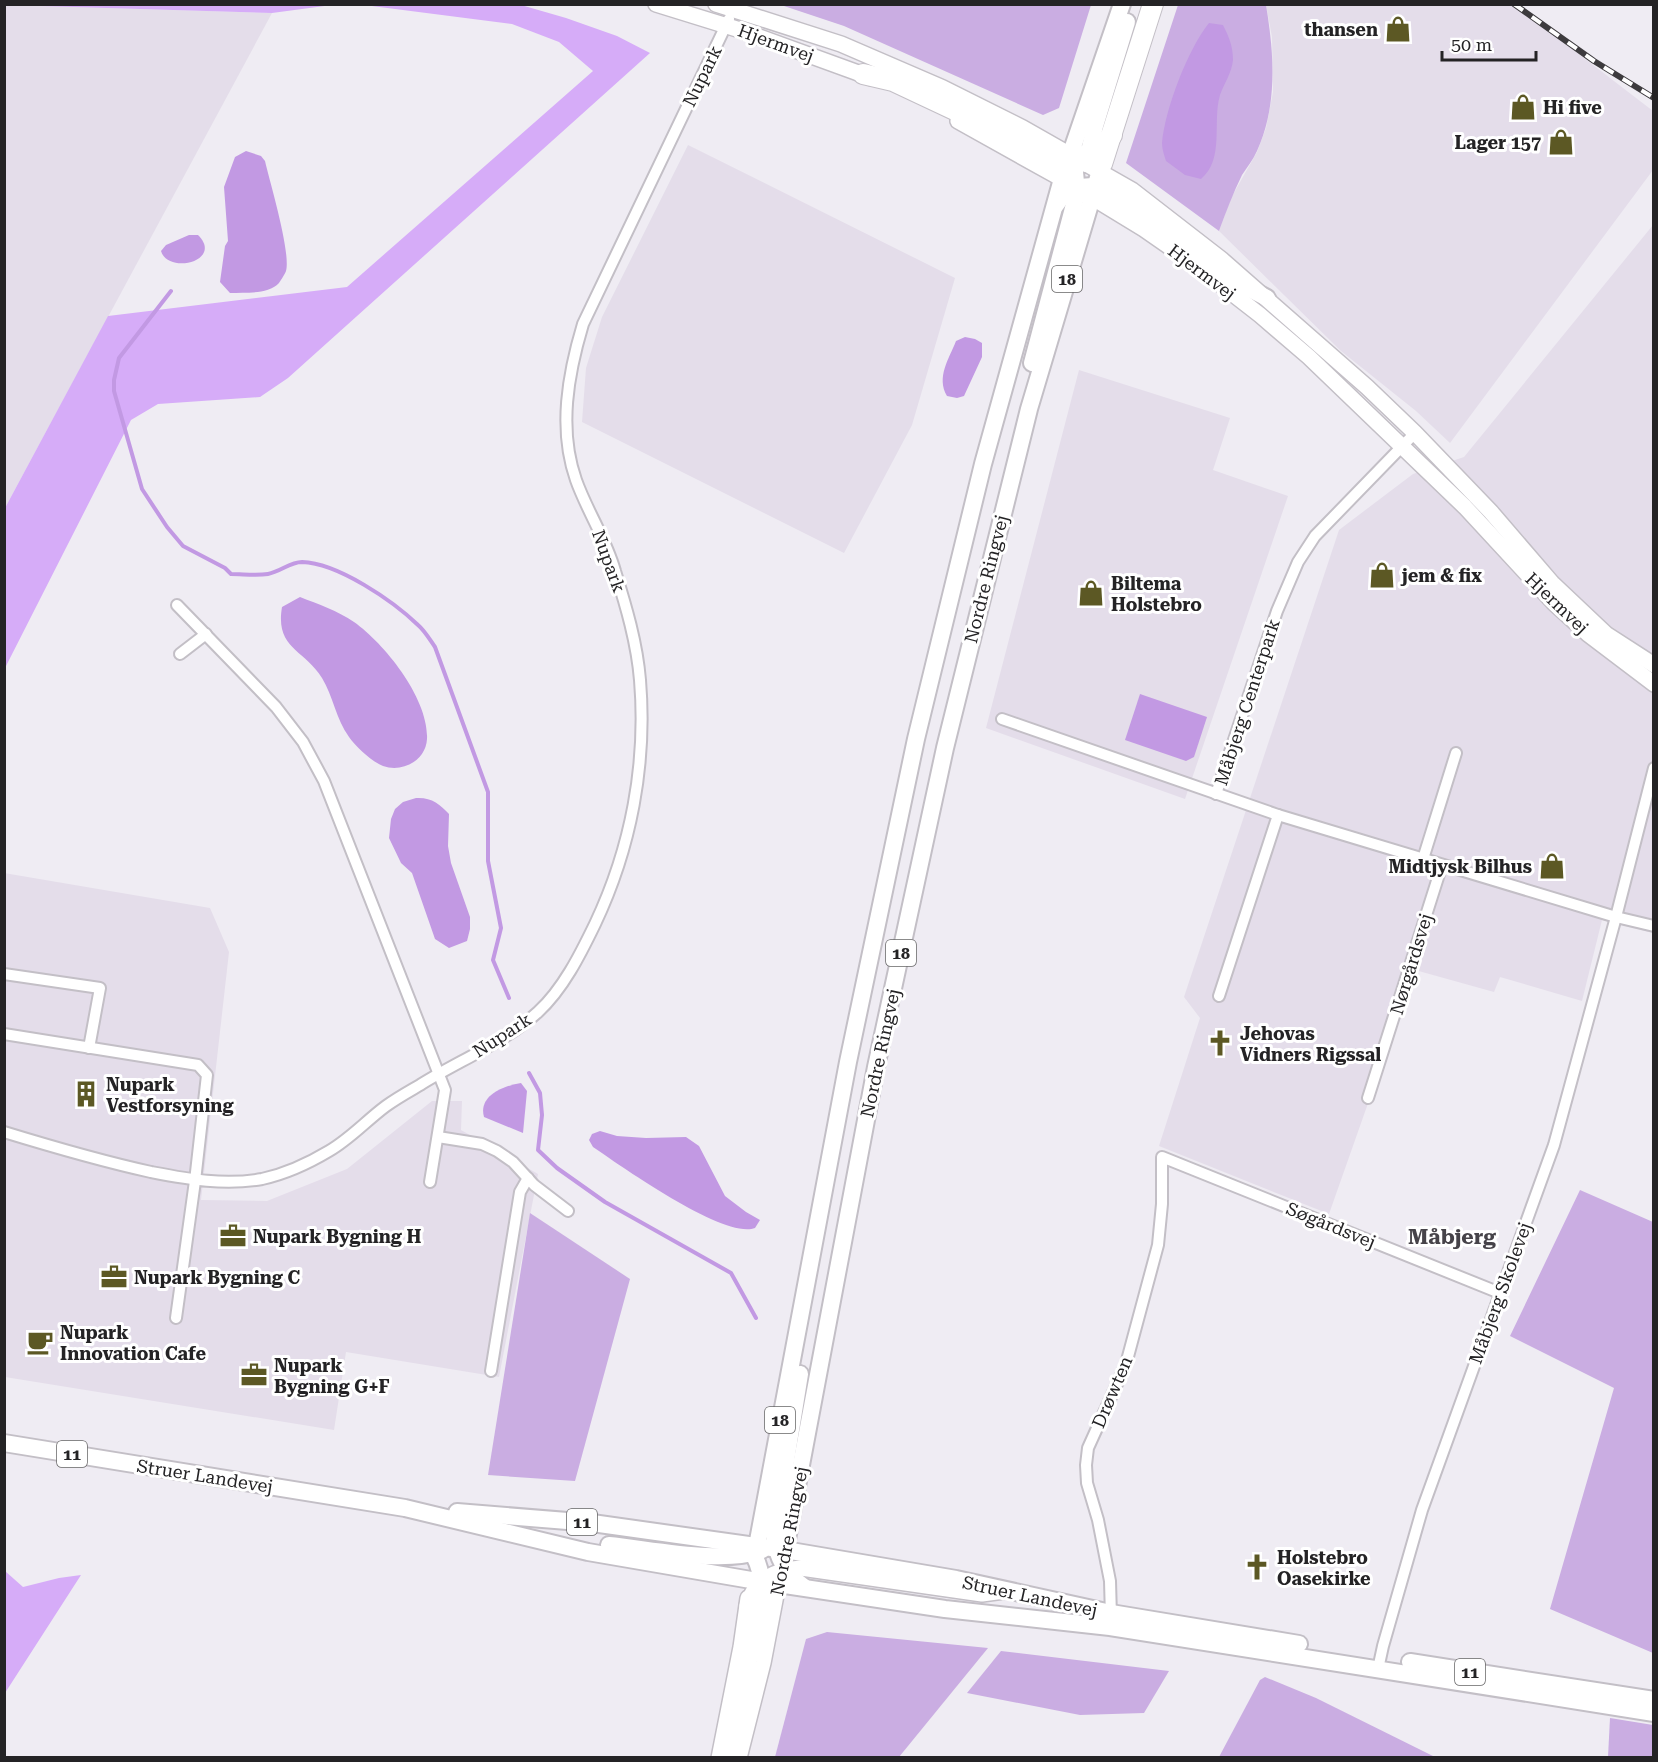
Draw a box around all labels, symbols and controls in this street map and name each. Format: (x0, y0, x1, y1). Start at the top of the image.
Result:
shop icon: thansen (1383, 14, 1413, 44)
place label: thansen (1304, 19, 1378, 40)
street label: Hjermvej (735, 20, 817, 66)
scale bar (1442, 24, 1536, 62)
text: 50 m (1451, 34, 1492, 55)
street label: Nupark (678, 42, 726, 110)
shop icon: Hi five (1508, 92, 1538, 122)
place label: Hi five (1543, 97, 1602, 118)
shop icon: Lager 157 (1546, 127, 1576, 157)
place label: Lager 157 (1454, 132, 1541, 153)
street label: Hjermvej (1164, 240, 1240, 304)
road number: 18 (1052, 266, 1082, 292)
street label: Nordre Ringvej (960, 513, 1012, 645)
street label: Nupark (588, 527, 630, 595)
shop icon: jem & fix (1367, 560, 1397, 590)
place label: jem & fix (1400, 565, 1482, 586)
street label: Hjermvej (1521, 568, 1593, 638)
place label: Biltema Holstebro (1111, 573, 1202, 615)
shop icon: Biltema Holstebro (1076, 578, 1106, 608)
street label: Måbjerg Centerpark (1210, 616, 1284, 788)
shop icon: Midtjysk Bilhus (1537, 851, 1567, 881)
place label: Midtjysk Bilhus (1389, 856, 1532, 877)
street label: Nørgårdsvej (1386, 911, 1436, 1017)
road number: 18 (886, 940, 916, 966)
street label: Nordre Ringvej (856, 987, 904, 1119)
street label: Nupark (469, 1008, 535, 1062)
place label: Jehovas Vidners Rigssal (1240, 1023, 1381, 1065)
church icon: Jehovas Vidners Rigssal (1205, 1028, 1235, 1058)
place label: Nupark Vestforsyning (106, 1074, 234, 1116)
building icon: Nupark Vestforsyning (71, 1079, 101, 1109)
street label: Søgårdsvej (1283, 1198, 1379, 1252)
street label: Måbjerg Skolevej (1465, 1219, 1535, 1367)
office icon: Nupark Bygning H (218, 1221, 248, 1251)
district label: Måbjerg (1408, 1225, 1496, 1249)
place label: Nupark Bygning H (253, 1226, 421, 1247)
office icon: Nupark Bygning C (99, 1262, 129, 1292)
place label: Nupark Bygning C (134, 1267, 300, 1288)
place label: Nupark Innovation Cafe (60, 1322, 206, 1364)
cafe icon: Nupark Innovation Cafe (25, 1327, 55, 1357)
street label: Drøwten (1087, 1353, 1137, 1431)
place label: Nupark Bygning G+F (274, 1355, 390, 1397)
office icon: Nupark Bygning G+F (239, 1360, 269, 1390)
road number: 18 (765, 1407, 795, 1433)
road number: 11 (57, 1441, 87, 1467)
street label: Struer Landevej (135, 1455, 275, 1497)
street label: Nordre Ringvej (766, 1465, 812, 1597)
road number: 11 (567, 1509, 597, 1535)
place label: Holstebro Oasekirke (1277, 1547, 1371, 1589)
church icon: Holstebro Oasekirke (1242, 1552, 1272, 1582)
street label: Struer Landevej (961, 1571, 1099, 1621)
road number: 11 (1455, 1659, 1485, 1685)

